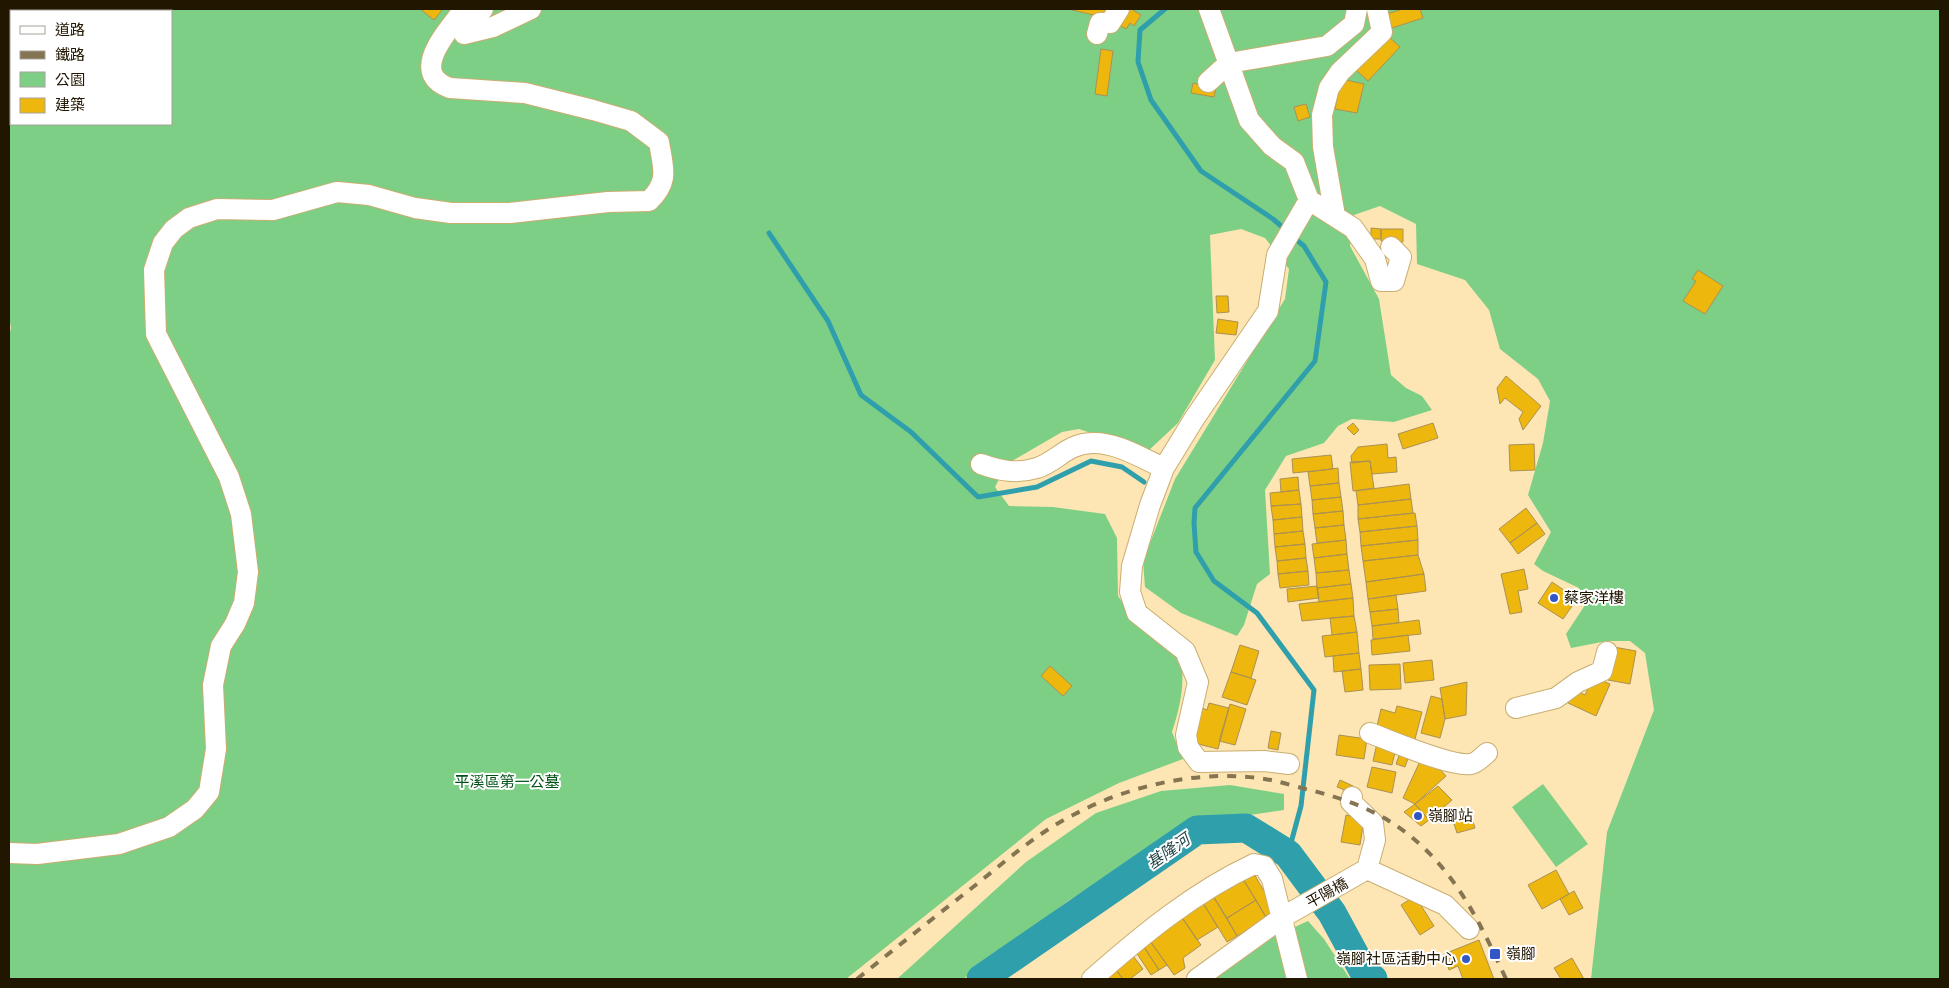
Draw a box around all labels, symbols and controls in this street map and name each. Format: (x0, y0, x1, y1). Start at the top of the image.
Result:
legend (10, 10, 172, 125)
text: 道路 (55, 20, 85, 39)
text: 鐵路 (55, 45, 85, 64)
text: 公園 (55, 70, 85, 89)
text: 建築 (55, 95, 85, 114)
place label: 蔡家洋樓 (1564, 588, 1624, 607)
marker: 蔡家洋樓 (1548, 592, 1560, 604)
park label: 平溪區第一公墓 (454, 772, 560, 791)
place label: 嶺腳站 (1428, 806, 1473, 825)
marker: 嶺腳站 (1412, 810, 1424, 822)
water label: 基隆河 (1143, 827, 1196, 873)
street label: 平陽橋 (1302, 873, 1351, 912)
place label: 嶺腳 (1506, 944, 1536, 963)
marker: 嶺腳 (1488, 947, 1502, 961)
place label: 嶺腳社區活動中心 (1336, 949, 1456, 968)
marker: 嶺腳社區活動中心 (1460, 953, 1472, 965)

